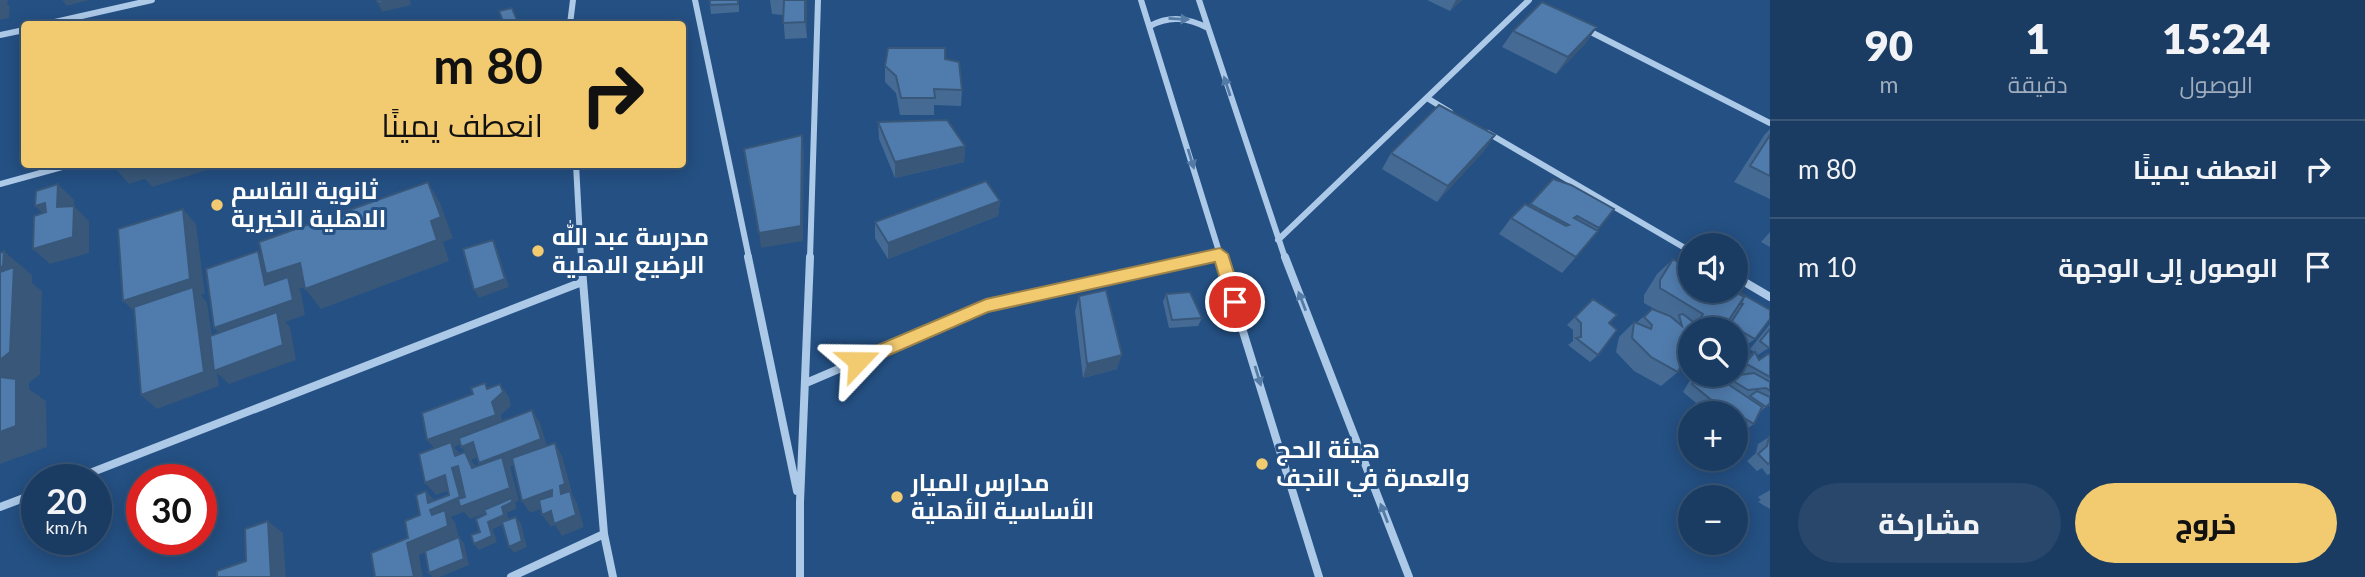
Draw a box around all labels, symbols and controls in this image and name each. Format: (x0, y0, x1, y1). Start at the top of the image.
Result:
text: 1 (2025, 13, 2050, 63)
text: 15:24 (2162, 13, 2271, 63)
one-way arrow (1168, 14, 1190, 25)
text: 90 (1865, 20, 1913, 70)
text: 80 m (433, 36, 543, 94)
icon: right (567, 49, 658, 140)
text: m (1879, 70, 1898, 98)
text: دقيقة (2008, 70, 2068, 98)
text: الوصول (2180, 70, 2253, 98)
one-way arrow (1222, 76, 1232, 97)
text: انعطف يمينًا (381, 105, 543, 144)
one-way arrow (1186, 148, 1196, 169)
icon: right (2299, 150, 2337, 188)
text: 80 m (1798, 153, 1856, 185)
text: انعطف يمينًا (2133, 153, 2278, 185)
place label: ثانوية القاسم الاهلية الخيرية (231, 175, 386, 233)
marker: ثانوية القاسم الاهلية الخيرية (209, 197, 225, 213)
place label: مدرسة عبد الله الرضيع الاهلية (552, 220, 709, 281)
map controls (1678, 233, 1748, 555)
button: sound (1678, 233, 1748, 303)
marker: مدرسة عبد الله الرضيع الاهلية (530, 243, 546, 259)
icon: arrive (2299, 248, 2337, 286)
text: 10 m (1798, 251, 1856, 283)
text: الوصول إلى الوجهة (2058, 251, 2278, 283)
pin (1205, 272, 1265, 332)
icon: arrive (1216, 283, 1254, 321)
one-way arrow (1296, 291, 1307, 312)
button: search (1678, 317, 1748, 387)
position arrow (821, 324, 895, 398)
one-way arrow (1253, 366, 1263, 387)
button: + (1678, 401, 1748, 471)
place label: هيئة الحج والعمرة في النجف (1276, 434, 1470, 497)
marker: هيئة الحج والعمرة في النجف (1254, 456, 1270, 472)
speed limit sign: 30 (126, 464, 217, 555)
place label: مدارس الميار الأساسية الأهلية (910, 467, 1094, 524)
text: 20 (46, 479, 87, 521)
button: مشاركة (1798, 483, 2061, 563)
button: خروج (2075, 483, 2337, 563)
button: − (1678, 485, 1748, 555)
marker: مدارس الميار الأساسية الأهلية (889, 489, 905, 505)
one-way arrow (1379, 503, 1390, 524)
text: km/h (45, 516, 88, 538)

